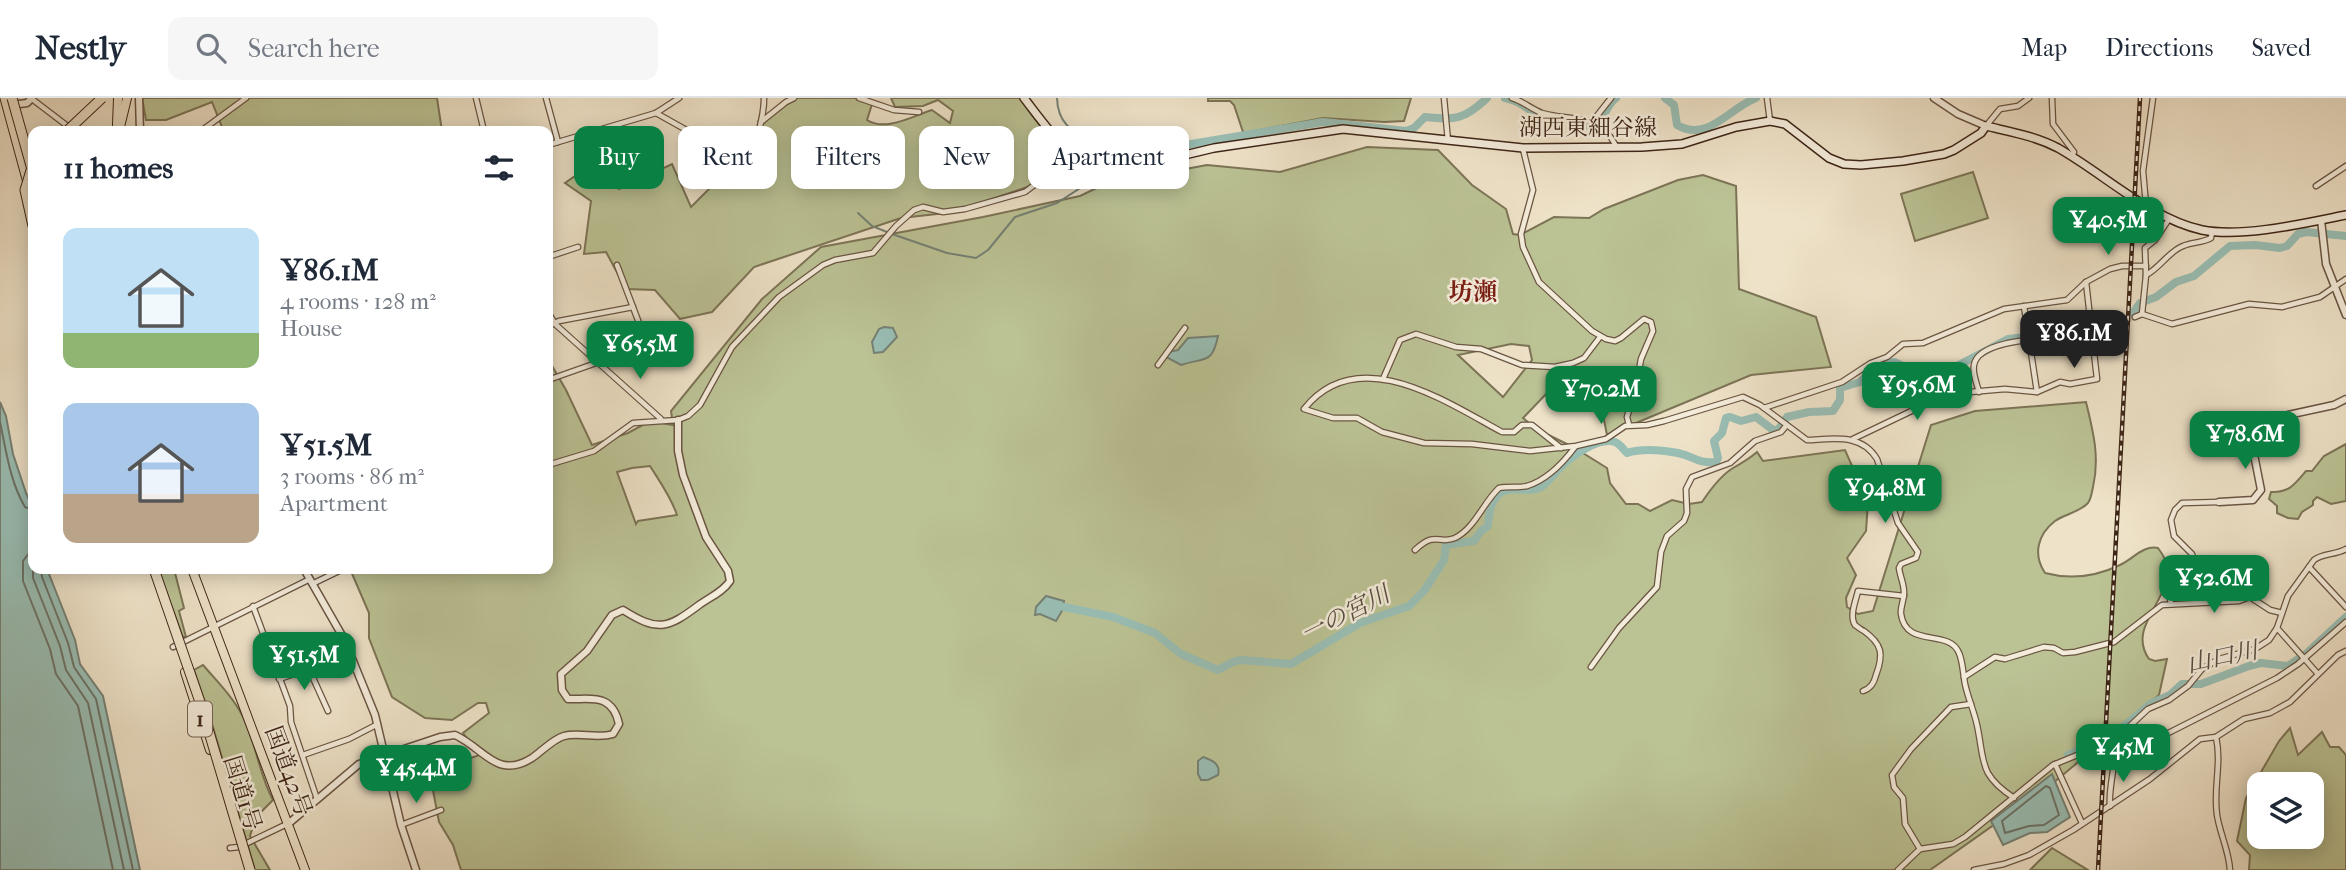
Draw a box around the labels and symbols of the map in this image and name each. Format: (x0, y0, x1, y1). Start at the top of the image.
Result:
street label: 湖西東細谷線 (1519, 114, 1657, 141)
pin: ¥40.5M (2051, 198, 2165, 257)
district label: 坊瀬 (1449, 278, 1497, 306)
pin: ¥86.1M (2017, 310, 2131, 370)
pin: ¥65.5M (583, 322, 697, 381)
pin: ¥95.6M (1860, 362, 1974, 422)
pin: ¥70.2M (1544, 366, 1658, 426)
pin: ¥78.6M (2188, 412, 2302, 471)
pin: ¥94.8M (1828, 466, 1942, 525)
pin: ¥52.6M (2157, 556, 2271, 615)
water label: 一の宮川 (1296, 578, 1397, 648)
pin: ¥51.5M (247, 632, 361, 692)
water label: 山口川 (2184, 635, 2263, 678)
road number: 1 (188, 702, 212, 736)
street label: 国道42号 (260, 722, 317, 820)
pin: ¥45M (2082, 724, 2164, 784)
pin: ¥45.4M (359, 746, 473, 805)
street label: 国道1号 (218, 752, 267, 834)

